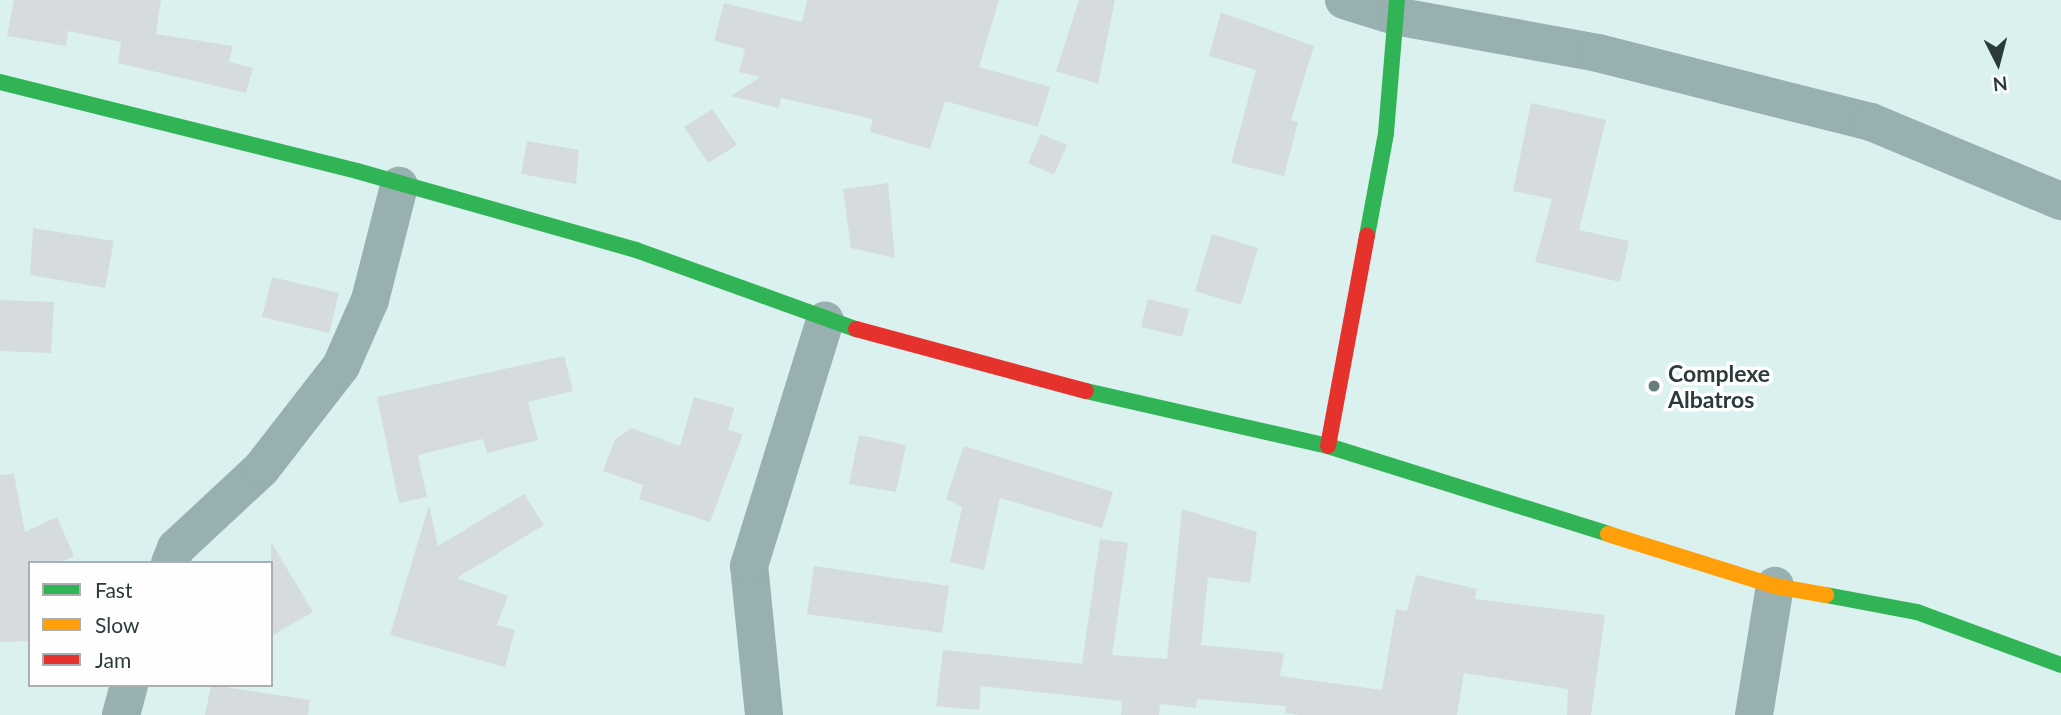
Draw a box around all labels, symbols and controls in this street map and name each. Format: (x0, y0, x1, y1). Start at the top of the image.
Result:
north arrow (1963, 28, 2033, 98)
text: N (1992, 72, 2009, 97)
place label: Complexe Albatros (1668, 359, 1770, 413)
marker: Complexe Albatros (1646, 378, 1662, 394)
legend (28, 561, 273, 687)
text: Fast (95, 577, 132, 602)
text: Slow (95, 612, 139, 637)
text: Jam (95, 647, 131, 672)

